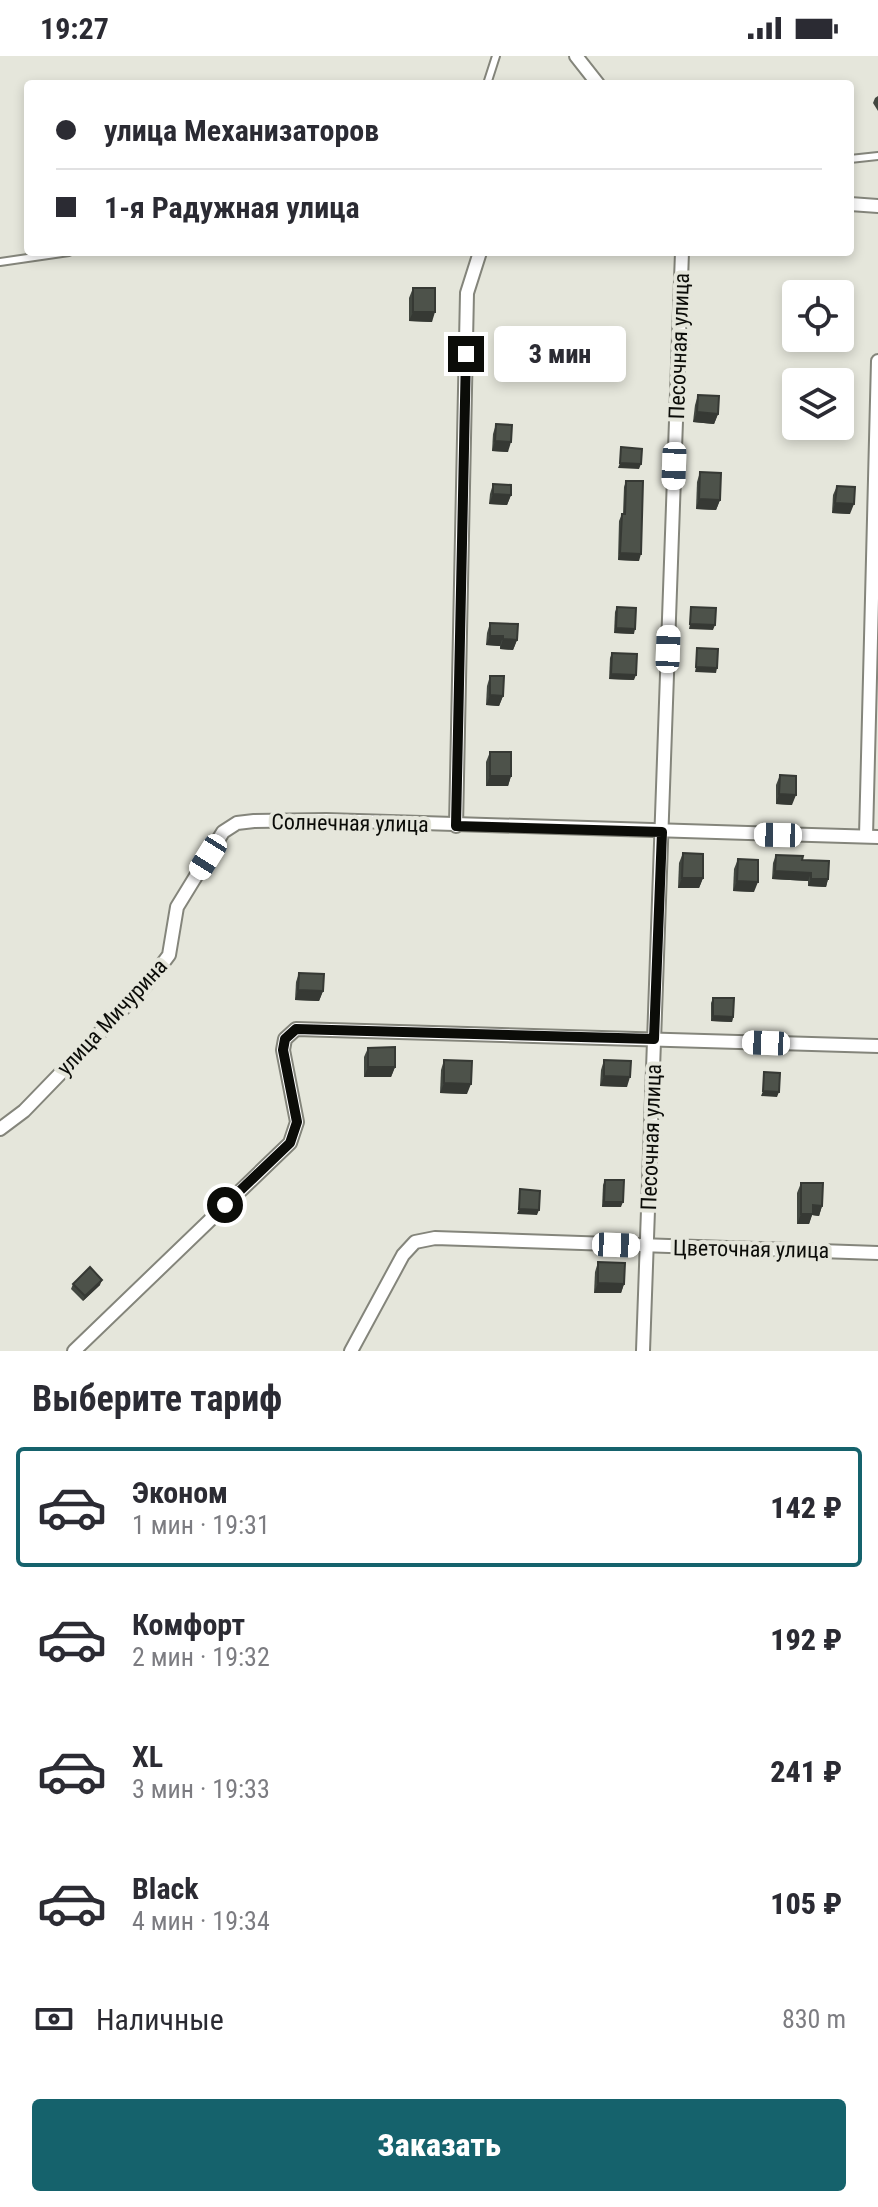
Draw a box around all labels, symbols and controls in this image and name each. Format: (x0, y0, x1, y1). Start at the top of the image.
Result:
text: 19:27 (40, 11, 109, 46)
text: улица Механизаторов (104, 113, 379, 148)
text: 1-я Радужная улица (104, 190, 360, 225)
street label: Песочная улица (664, 272, 694, 420)
map controls (782, 280, 854, 440)
button: locate (782, 280, 854, 352)
callout: 3 мин (494, 326, 626, 382)
route end (448, 336, 484, 372)
text: 3 мин (529, 339, 591, 369)
button: layers (782, 368, 854, 440)
car (661, 442, 687, 490)
car (655, 625, 681, 673)
street label: Солнечная улица (271, 809, 429, 837)
car (754, 823, 802, 847)
car (185, 830, 231, 884)
street label: улица Мичурина (52, 954, 172, 1080)
car (742, 1030, 790, 1056)
street label: Песочная улица (636, 1063, 666, 1211)
route start (207, 1187, 243, 1223)
car (592, 1232, 640, 1258)
street label: Цветочная улица (673, 1235, 829, 1263)
text: Выберите тариф (32, 1378, 282, 1420)
icon: car (36, 1471, 108, 1543)
text: Эконом (132, 1475, 228, 1510)
text: 142 ₽ (770, 1490, 842, 1525)
text: 1 мин · 19:31 (132, 1510, 270, 1540)
icon: car (36, 1603, 108, 1675)
text: Комфорт (132, 1607, 245, 1642)
text: 192 ₽ (770, 1622, 842, 1657)
text: 2 мин · 19:32 (132, 1642, 270, 1672)
icon: car (36, 1735, 108, 1807)
text: XL (132, 1739, 163, 1774)
text: 241 ₽ (770, 1754, 842, 1789)
text: 3 мин · 19:33 (132, 1774, 270, 1804)
icon: car (36, 1867, 108, 1939)
text: Black (132, 1871, 199, 1906)
text: 105 ₽ (770, 1886, 842, 1921)
text: 4 мин · 19:34 (132, 1906, 270, 1936)
icon: cash (32, 1997, 76, 2041)
text: Наличные (96, 2002, 224, 2037)
text: 830 m (782, 2004, 846, 2034)
button: Заказать (32, 2099, 846, 2191)

